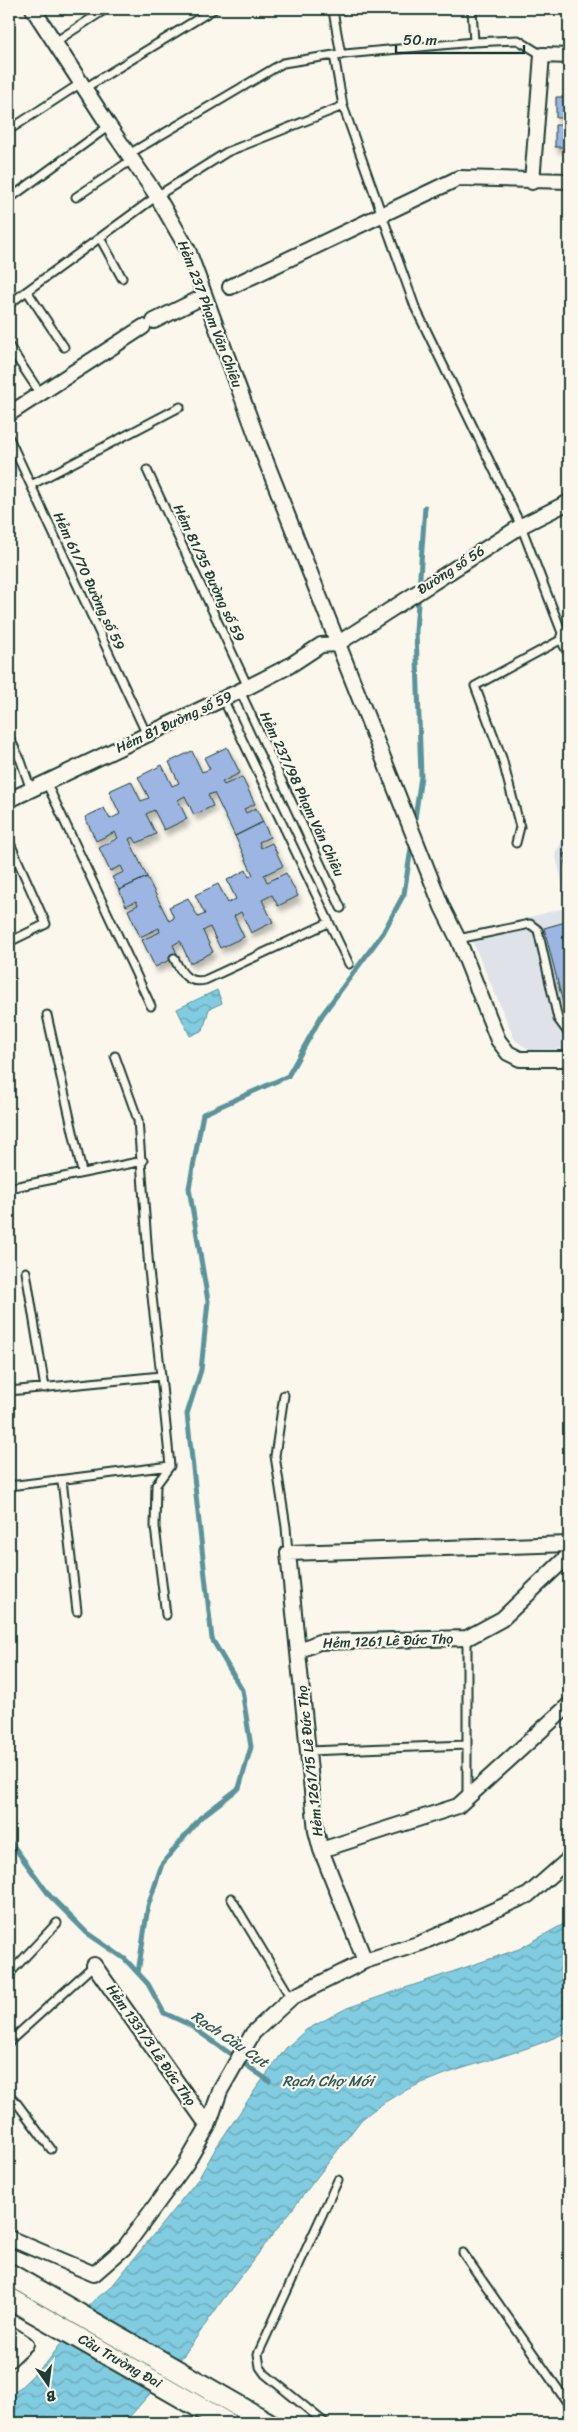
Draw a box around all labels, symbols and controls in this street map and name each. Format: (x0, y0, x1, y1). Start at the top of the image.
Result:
scale bar (396, 22, 523, 54)
text: 50 m (403, 27, 438, 53)
street label: Hẻm 237 Phạm Văn Chiêu (170, 237, 250, 392)
street label: Hẻm 81/35 Đường số 59 (166, 500, 252, 647)
street label: Hẻm 61/70 Đường số 59 (46, 508, 132, 655)
street label: Đường số 56 (412, 539, 490, 601)
street label: Hẻm 81 Đường số 59 (111, 684, 237, 760)
street label: Hẻm 237/98 Phạm Văn Chiêu (253, 707, 352, 881)
street label: Hẻm 1261 Lê Đức Thọ (322, 1626, 454, 1656)
street label: Hẻm 1261/15 Lê Đức Thọ (290, 1684, 330, 1838)
street label: Hẻm 1331/3 Lê Đức Thọ (99, 1979, 203, 2111)
water label: Rạch Cầu Cụt (186, 2003, 275, 2075)
water label: Rạch Chợ Mới (282, 2068, 376, 2094)
street label: Cầu Trường Đai (73, 2327, 168, 2396)
north arrow (22, 2360, 72, 2410)
text: B (44, 2383, 58, 2409)

